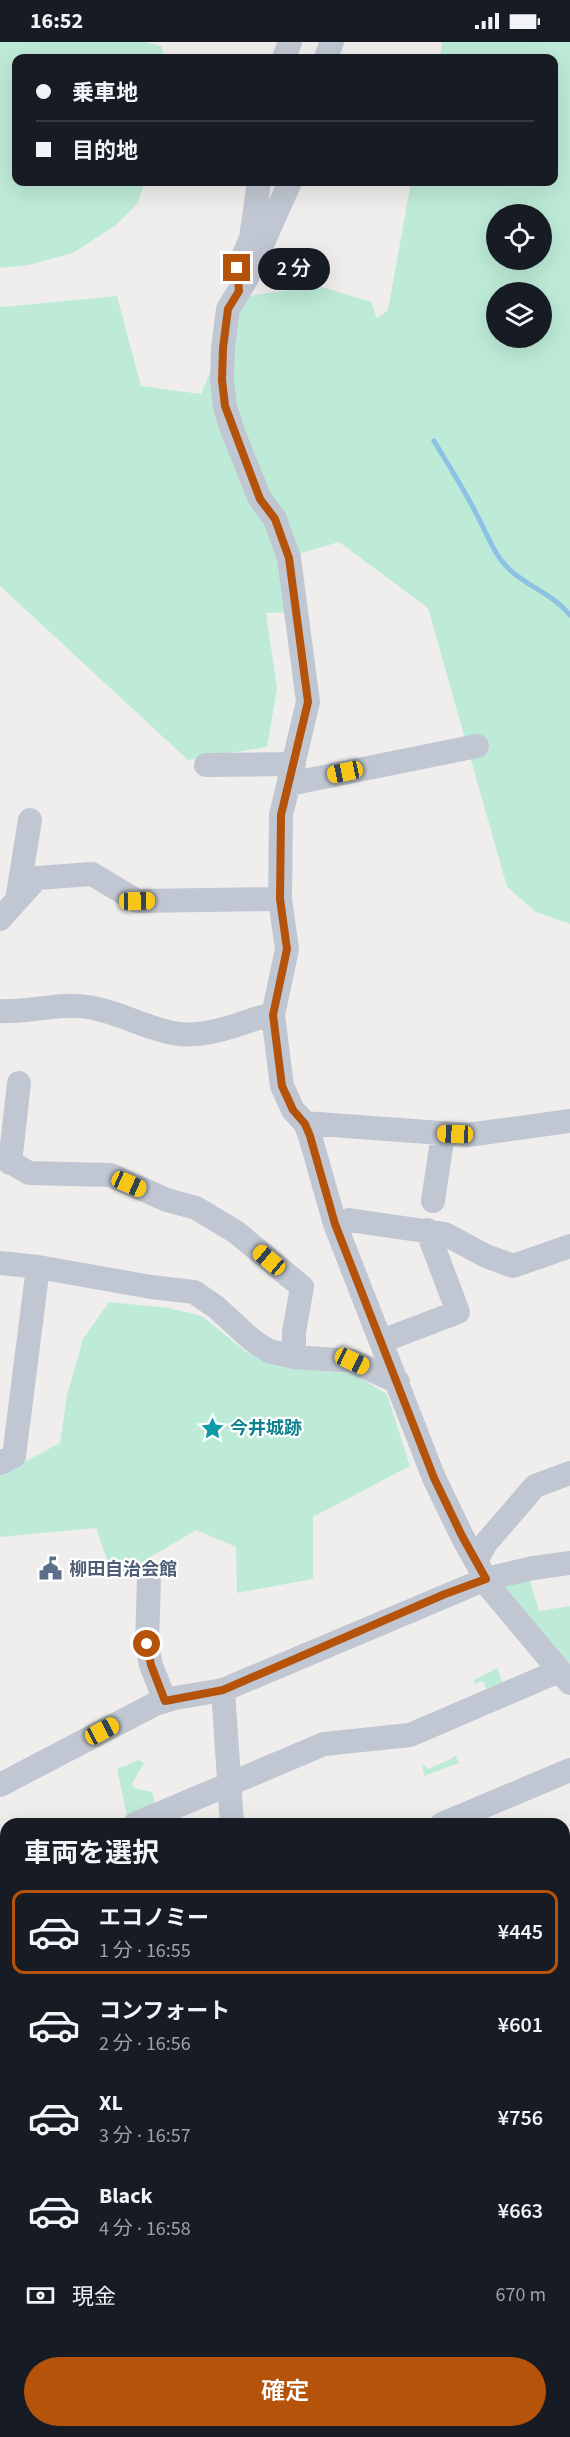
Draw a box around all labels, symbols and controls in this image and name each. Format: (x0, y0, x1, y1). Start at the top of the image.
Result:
text: 16:52 (30, 5, 83, 37)
text: 乗車地 (72, 77, 138, 109)
text: 目的地 (72, 135, 138, 167)
map controls (486, 204, 552, 348)
button: locate (486, 204, 552, 270)
callout: 2 分 (258, 247, 330, 289)
route end (223, 254, 250, 281)
text: 2 分 (277, 255, 311, 283)
button: layers (486, 282, 552, 348)
car (326, 759, 364, 785)
car (119, 892, 155, 910)
car (437, 1124, 473, 1144)
car (109, 1168, 149, 1200)
car (249, 1242, 289, 1278)
car (332, 1345, 372, 1377)
place icon: 今井城跡 (199, 1415, 225, 1441)
place label: 今井城跡 (230, 1416, 302, 1441)
public building icon: 柳田自治会館 (38, 1556, 64, 1582)
place label: 柳田自治会館 (69, 1557, 177, 1582)
route start (133, 1630, 160, 1657)
car (82, 1715, 122, 1747)
text: 車両を選択 (24, 1834, 159, 1873)
text: エコノミー (99, 1902, 209, 1934)
icon: car (27, 1905, 81, 1959)
text: ¥445 (498, 1916, 543, 1948)
text: 1 分 · 16:55 (99, 1937, 191, 1965)
text: コンフォート (99, 1995, 230, 2027)
icon: car (27, 1998, 81, 2052)
text: ¥601 (498, 2009, 543, 2041)
text: 2 分 · 16:56 (99, 2030, 191, 2058)
text: XL (99, 2087, 123, 2119)
icon: car (27, 2091, 81, 2145)
text: ¥756 (498, 2102, 543, 2134)
text: 3 分 · 16:57 (99, 2122, 191, 2150)
text: Black (99, 2180, 153, 2212)
icon: car (27, 2184, 81, 2238)
text: ¥663 (498, 2195, 543, 2227)
text: 4 分 · 16:58 (99, 2215, 191, 2243)
icon: cash (24, 2279, 57, 2312)
text: 現金 (72, 2281, 116, 2313)
text: 670 m (496, 2281, 546, 2309)
button: 確定 (24, 2357, 546, 2426)

